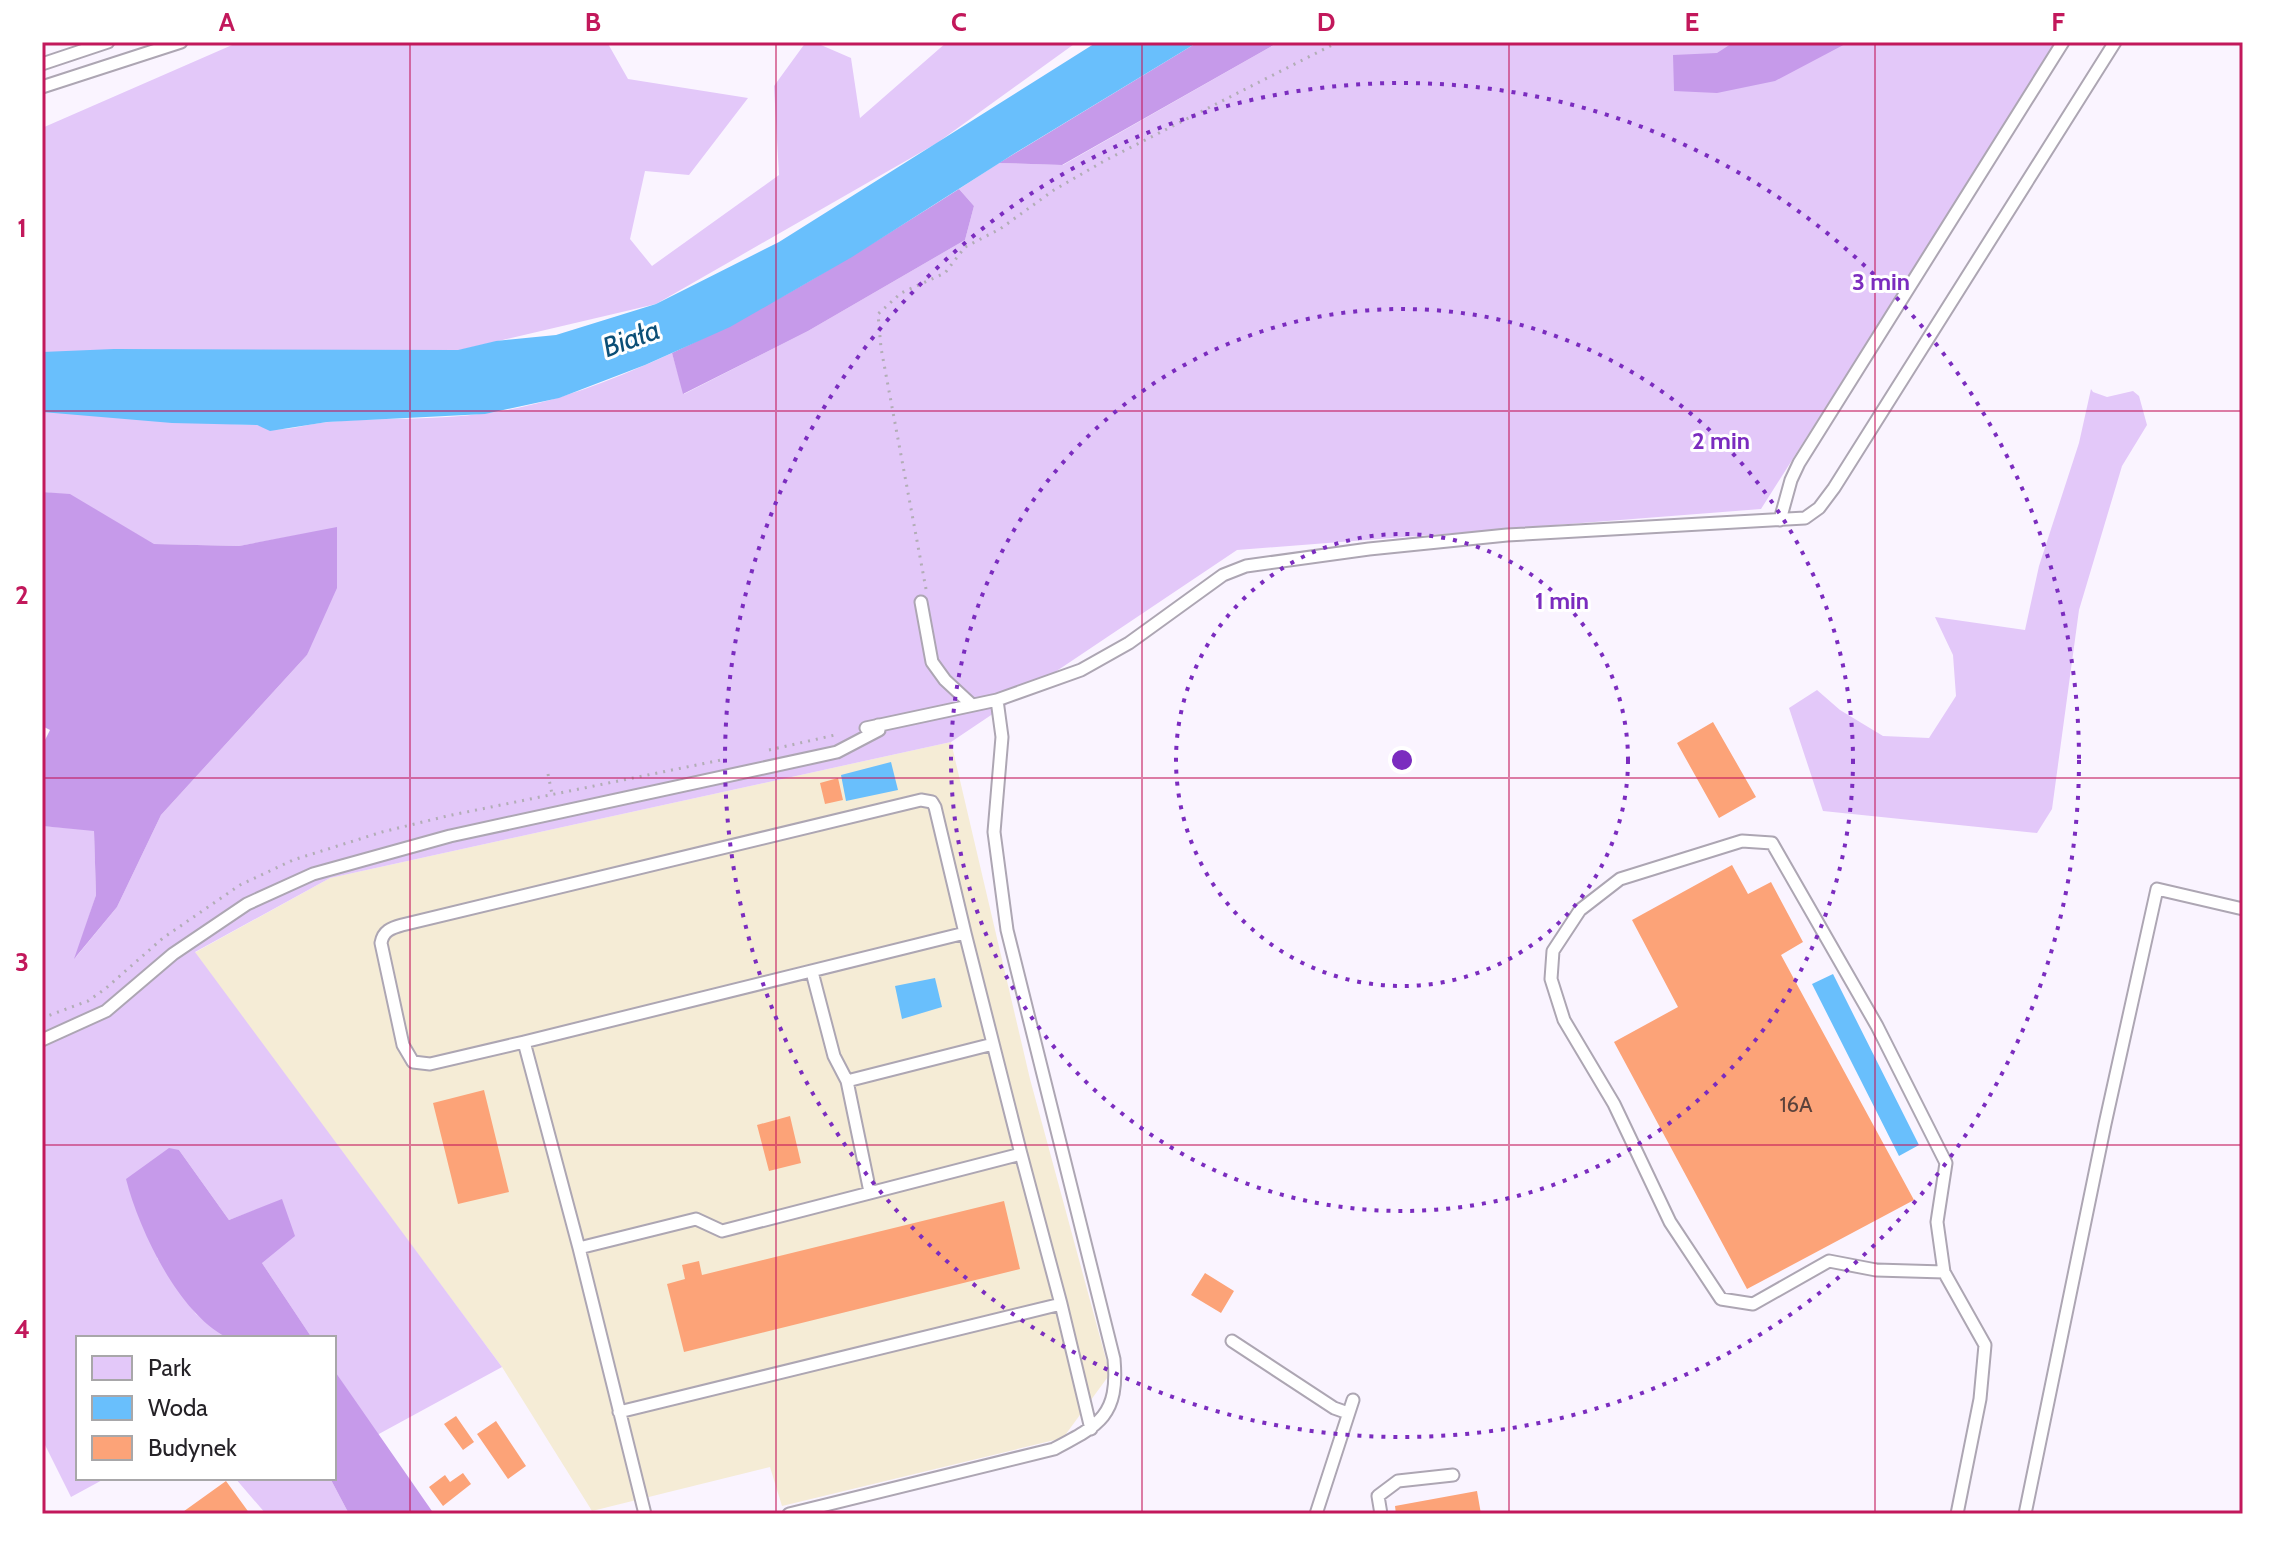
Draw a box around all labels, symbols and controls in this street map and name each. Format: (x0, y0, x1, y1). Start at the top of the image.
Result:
text: A (219, 6, 236, 38)
text: B (585, 6, 601, 38)
text: C (951, 6, 967, 38)
text: D (1317, 6, 1335, 38)
text: E (1685, 6, 1699, 38)
text: F (2051, 6, 2065, 38)
text: 1 (17, 212, 27, 244)
text: 3 min (1852, 267, 1910, 296)
water label: Biała (598, 312, 664, 364)
text: 2 min (1692, 426, 1750, 455)
text: 2 (15, 579, 29, 611)
text: 1 min (1535, 586, 1589, 615)
centre of rings (1388, 746, 1416, 774)
text: 3 (15, 946, 29, 978)
house number: 16A (1779, 1091, 1813, 1118)
text: 4 (14, 1313, 30, 1345)
legend (76, 1336, 336, 1480)
text: Park (148, 1353, 191, 1382)
text: Woda (148, 1393, 208, 1422)
text: Budynek (148, 1433, 237, 1462)

